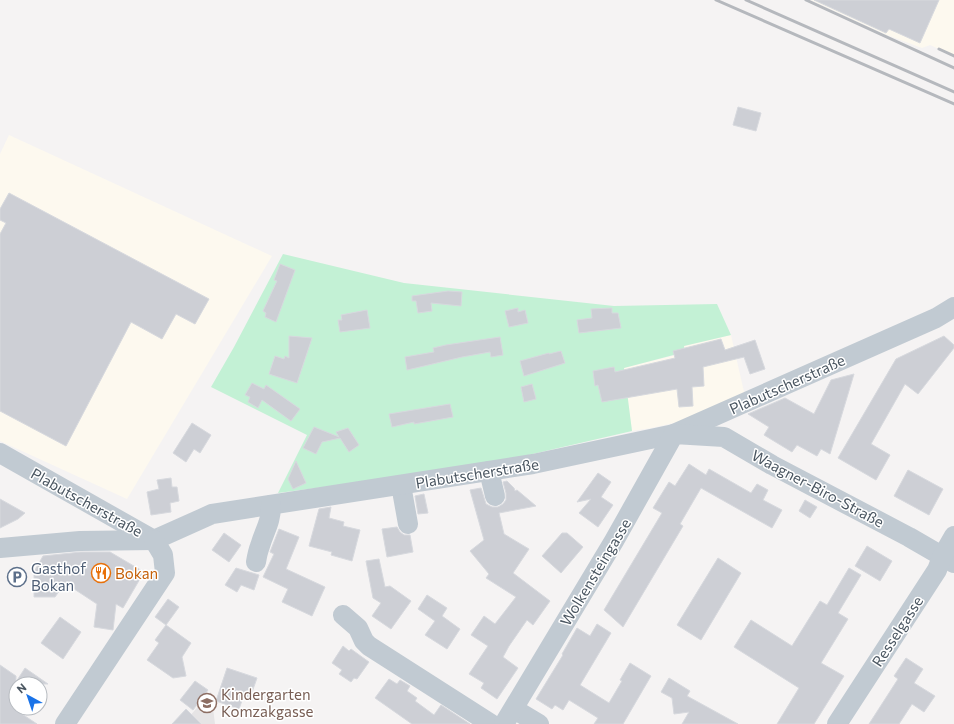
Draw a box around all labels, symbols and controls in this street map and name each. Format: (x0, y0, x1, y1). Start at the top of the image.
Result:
street label: Plabutscherstraße (726, 350, 848, 418)
street label: Waagner-Biro-Straße (749, 445, 887, 531)
street label: Plabutscherstraße (414, 454, 540, 492)
street label: Plabutscherstraße (28, 464, 146, 540)
street label: Wolkensteingasse (556, 515, 634, 629)
place label: Gasthof Bokan (31, 559, 86, 594)
restaurant icon: Bokan (90, 562, 112, 584)
place label: Bokan (115, 564, 158, 582)
parking icon: Gasthof Bokan (6, 566, 28, 588)
street label: Resselgasse (868, 592, 926, 670)
north arrow (8, 676, 48, 716)
text: N (14, 680, 29, 696)
place label: Kindergarten Komzakgasse (221, 685, 314, 720)
school or university icon: Kindergarten Komzakgasse (196, 692, 218, 714)

